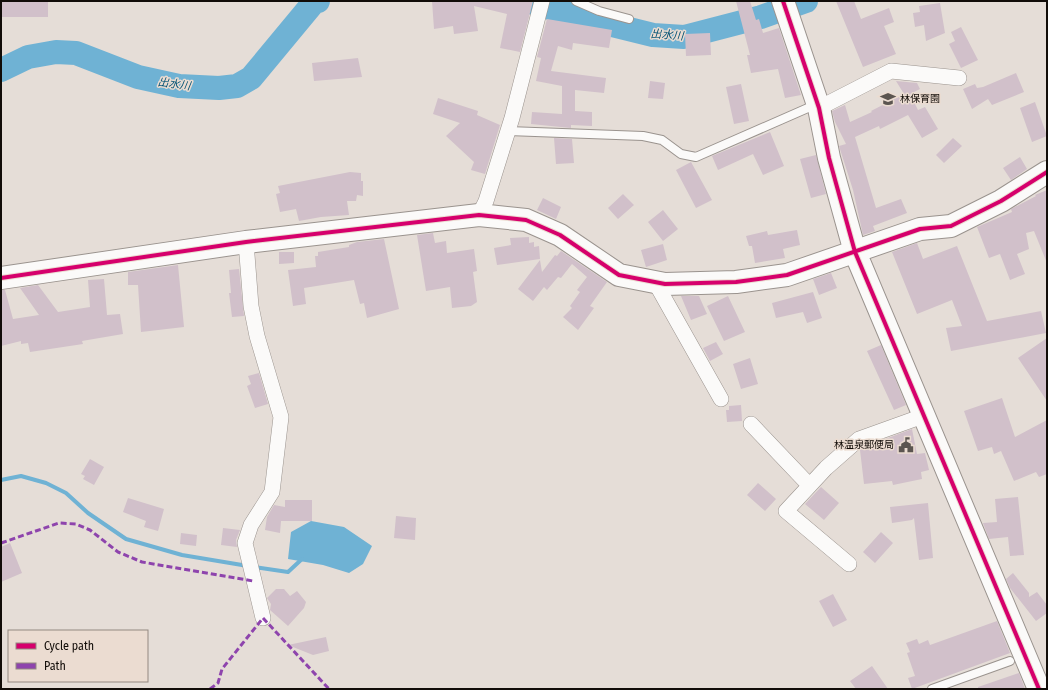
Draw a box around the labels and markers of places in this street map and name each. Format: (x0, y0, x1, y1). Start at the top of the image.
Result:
school or university icon: 林保育園 (879, 90, 897, 108)
place label: 林保育園 (900, 93, 940, 105)
public building icon: 林温泉郵便局 (897, 436, 915, 454)
place label: 林温泉郵便局 (834, 439, 894, 451)

